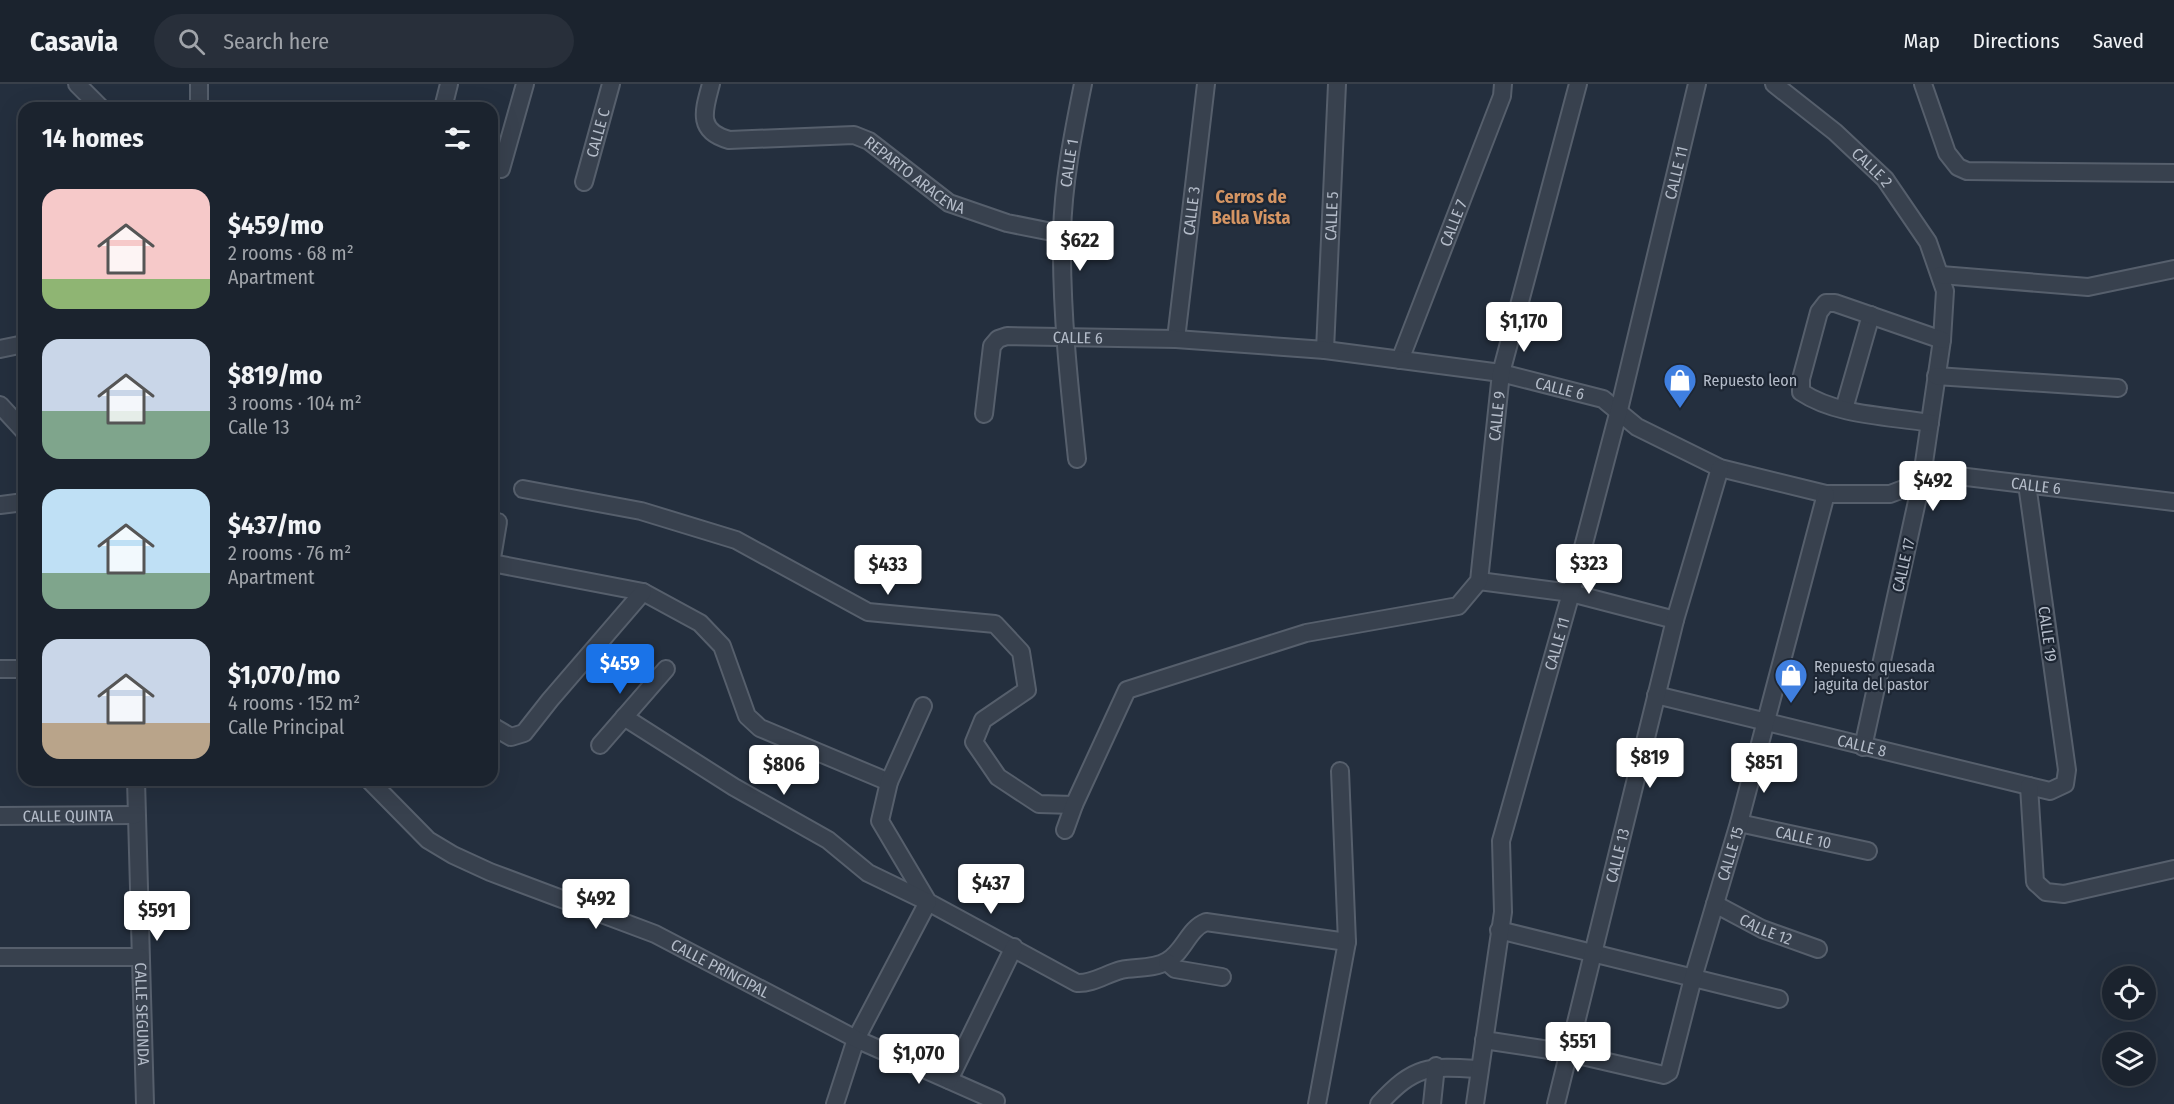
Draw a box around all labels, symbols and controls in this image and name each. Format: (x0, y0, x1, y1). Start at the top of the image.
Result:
search box (154, 14, 574, 68)
text: Casavia (30, 25, 118, 58)
icon: search (175, 25, 208, 58)
text: Search here (223, 28, 329, 55)
text: Map (1903, 28, 1940, 54)
text: Directions (1973, 28, 2060, 54)
text: Saved (2093, 28, 2144, 54)
street label: CALLE C (582, 106, 614, 160)
icon: filters (441, 122, 474, 155)
text: 14 homes (42, 123, 144, 154)
street label: REPARTO ARACENA (861, 132, 968, 218)
street label: CALLE 1 (1056, 138, 1082, 188)
street label: CALLE 11 (1661, 144, 1692, 201)
street label: CALLE 2 (1848, 144, 1897, 191)
street label: CALLE 3 (1179, 185, 1204, 237)
district label: Cerros de Bella Vista (1212, 186, 1290, 229)
street label: CALLE 5 (1321, 191, 1342, 241)
street label: CALLE 7 (1436, 197, 1471, 249)
text: $459/mo (228, 210, 324, 241)
icon: home (90, 213, 162, 285)
pin: $622 (1044, 221, 1116, 272)
text: $622 (1061, 228, 1099, 252)
text: 2 rooms · 68 m² (228, 241, 354, 265)
text: Apartment (228, 265, 315, 289)
pin: $1,170 (1475, 302, 1573, 353)
text: $1,170 (1500, 309, 1548, 333)
street label: CALLE 6 (1053, 328, 1103, 348)
text: $819/mo (228, 360, 323, 391)
shop icon: Repuesto leon (1662, 362, 1698, 409)
icon: home (90, 363, 162, 435)
place label: Repuesto leon (1703, 371, 1797, 390)
street label: CALLE 6 (1533, 373, 1587, 404)
street label: CALLE 9 (1485, 390, 1509, 442)
text: 3 rooms · 104 m² (228, 391, 362, 415)
text: Calle 13 (228, 415, 289, 439)
pin: $492 (1897, 461, 1969, 512)
text: $492 (1913, 468, 1953, 492)
street label: CALLE 6 (2010, 473, 2062, 498)
text: $437/mo (228, 510, 321, 541)
icon: home (90, 513, 162, 585)
street label: CALLE 17 (1888, 536, 1919, 594)
text: 2 rooms · 76 m² (228, 541, 351, 565)
pin: $323 (1553, 544, 1625, 595)
pin: $433 (852, 545, 924, 596)
text: $323 (1570, 551, 1608, 575)
text: $433 (869, 552, 907, 576)
text: Apartment (228, 565, 315, 589)
street label: CALLE 19 (2034, 605, 2061, 663)
street label: CALLE 11 (1541, 615, 1574, 673)
pin: $459 (584, 644, 656, 695)
text: $459 (600, 651, 640, 675)
shop icon: Repuesto quesada jaguita del pastor (1773, 657, 1809, 704)
place label: Repuesto quesada jaguita del pastor (1813, 657, 1935, 694)
text: $1,070/mo (228, 660, 340, 691)
icon: home (90, 663, 162, 735)
text: 4 rooms · 152 m² (228, 691, 360, 715)
text: Calle Principal (228, 715, 344, 739)
street label: CALLE 8 (1835, 731, 1888, 761)
pin: $819 (1614, 738, 1686, 789)
pin: $851 (1728, 743, 1800, 794)
pin: $806 (748, 745, 820, 796)
text: $819 (1631, 745, 1669, 769)
text: $851 (1745, 750, 1783, 774)
text: $806 (763, 752, 805, 776)
street label: CALLE QUINTA (23, 806, 114, 826)
street label: CALLE 10 (1774, 822, 1833, 853)
street label: CALLE 15 (1713, 824, 1747, 883)
street label: CALLE 13 (1602, 826, 1633, 885)
pin: $437 (955, 864, 1027, 915)
text: $437 (972, 871, 1010, 895)
pin: $492 (560, 879, 632, 930)
text: $492 (576, 886, 616, 910)
pin: $591 (121, 891, 193, 942)
text: $591 (138, 898, 176, 922)
street label: CALLE 12 (1736, 910, 1795, 949)
street label: CALLE PRINCIPAL (668, 935, 773, 1002)
street label: CALLE SEGUNDA (131, 962, 153, 1066)
map controls (2102, 966, 2156, 1086)
button: locate (2102, 966, 2156, 1020)
pin: $551 (1542, 1022, 1614, 1073)
text: $551 (1560, 1029, 1596, 1053)
button: layers (2102, 1032, 2156, 1086)
pin: $1,070 (870, 1034, 968, 1085)
text: $1,070 (893, 1041, 945, 1065)

